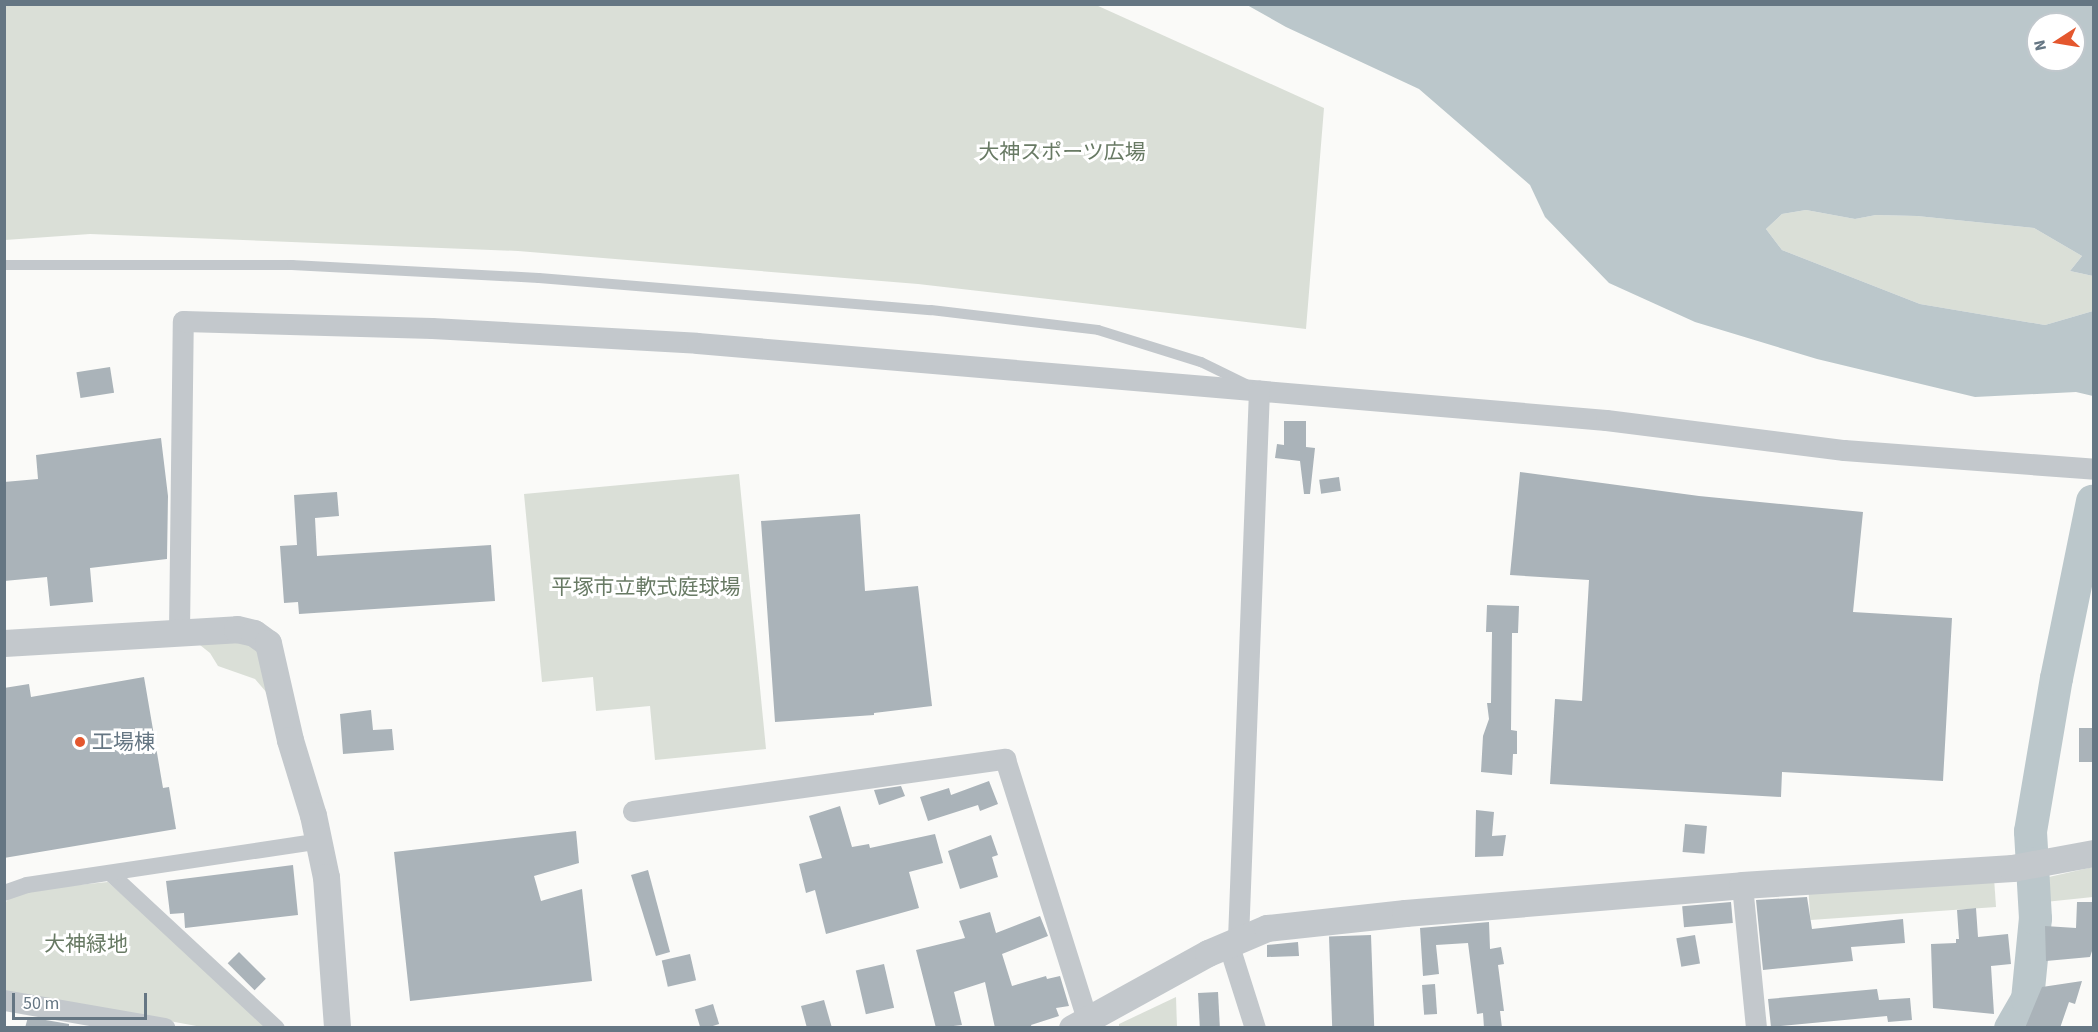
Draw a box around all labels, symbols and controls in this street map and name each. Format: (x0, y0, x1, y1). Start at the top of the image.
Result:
north arrow (2026, 12, 2086, 72)
text: N (2028, 38, 2052, 53)
park label: 大神スポーツ広場 (978, 139, 1146, 165)
park label: 平塚市立軟式庭球場 (552, 574, 740, 600)
place label: 工場棟 (92, 729, 155, 755)
marker: 工場棟 (73, 735, 87, 749)
park label: 大神緑地 (44, 931, 128, 957)
scale bar (15, 981, 150, 1019)
text: 50 m (23, 991, 59, 1016)

